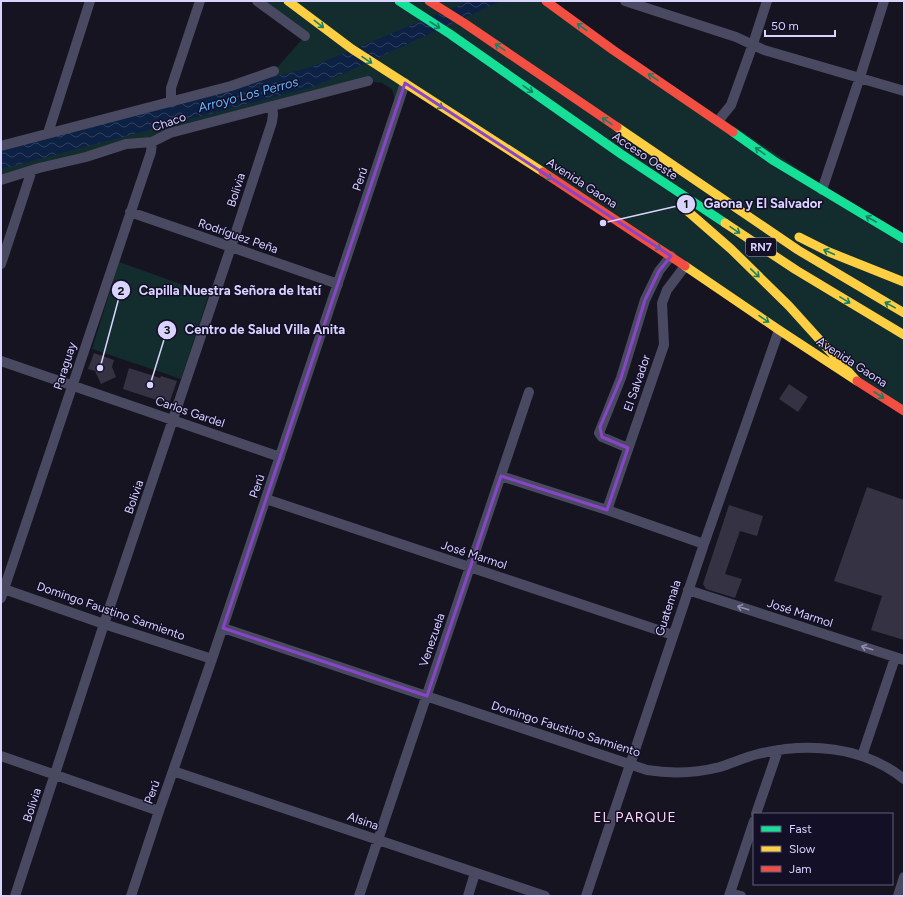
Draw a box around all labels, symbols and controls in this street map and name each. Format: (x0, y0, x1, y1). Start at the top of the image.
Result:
scale bar (765, 12, 835, 38)
text: 50 m (771, 19, 799, 33)
one-way arrow (314, 20, 325, 29)
one-way arrow (429, 21, 440, 29)
one-way arrow (576, 23, 587, 31)
one-way arrow (494, 43, 505, 51)
one-way arrow (361, 56, 372, 64)
one-way arrow (648, 73, 659, 81)
water label: Arroyo Los Perros (195, 74, 300, 115)
one-way arrow (522, 85, 533, 93)
one-way arrow (432, 101, 443, 109)
street label: Chaco (150, 110, 188, 134)
one-way arrow (602, 117, 613, 125)
street label: Acceso Oeste (610, 129, 681, 183)
one-way arrow (755, 147, 766, 155)
street label: Avenida Gaona (544, 155, 620, 211)
street label: Perú (350, 165, 370, 193)
street label: Bolivia (224, 171, 248, 209)
one-way arrow (541, 172, 553, 180)
callout: Gaona y El Salvador (676, 191, 830, 216)
text: Gaona y El Salvador (704, 196, 822, 211)
text: 1 (683, 197, 689, 211)
one-way arrow (865, 214, 877, 222)
street label: Rodríguez Peña (196, 216, 280, 256)
one-way arrow (729, 226, 740, 234)
road number: RN7 (746, 238, 776, 256)
one-way arrow (650, 243, 662, 251)
one-way arrow (823, 248, 835, 255)
one-way arrow (750, 268, 760, 277)
callout: Capilla Nuestra Señora de Itatí (111, 278, 329, 303)
text: Capilla Nuestra Señora de Itatí (139, 283, 323, 298)
text: 2 (118, 284, 125, 298)
one-way arrow (839, 296, 851, 304)
one-way arrow (884, 301, 896, 309)
one-way arrow (758, 315, 769, 323)
callout: Centro de Salud Villa Anita (157, 317, 353, 342)
text: Centro de Salud Villa Anita (185, 322, 345, 337)
text: 3 (164, 323, 171, 337)
street label: Avenida Gaona (814, 334, 890, 390)
street label: Paraguay (51, 340, 79, 392)
street label: El Salvador (621, 353, 653, 413)
one-way arrow (873, 391, 884, 399)
street label: Carlos Gardel (153, 394, 227, 430)
street label: Perú (246, 472, 268, 500)
street label: Bolivia (122, 478, 146, 516)
street label: José Marmol (439, 538, 509, 572)
street label: Guatemala (652, 578, 684, 638)
street label: Domingo Faustino Sarmiento (35, 579, 187, 643)
street label: José Marmol (765, 596, 835, 630)
one-way arrow (738, 603, 750, 611)
street label: Venezuela (416, 611, 448, 669)
one-way arrow (861, 644, 874, 651)
street label: Domingo Faustino Sarmiento (490, 698, 642, 760)
street label: Perú (141, 778, 163, 806)
street label: Bolivia (20, 786, 44, 824)
street label: Alsina (346, 809, 380, 833)
district label: EL PARQUE (593, 809, 677, 826)
legend (753, 813, 893, 885)
text: Fast (789, 822, 812, 836)
text: Slow (789, 842, 816, 856)
text: Jam (789, 862, 812, 876)

